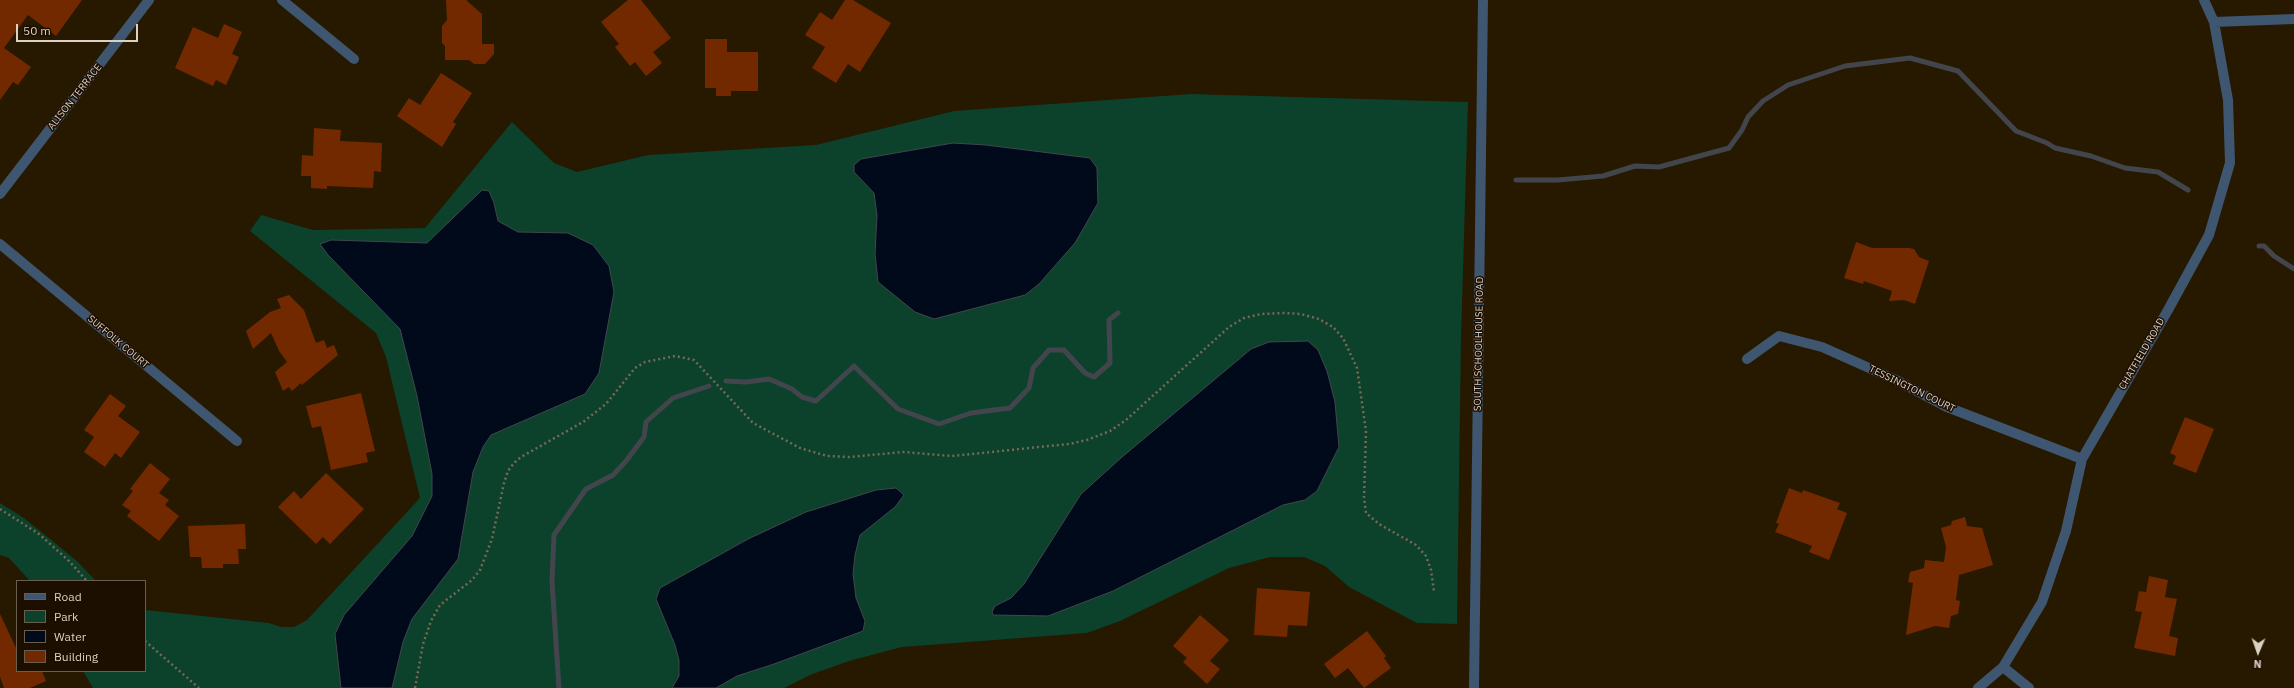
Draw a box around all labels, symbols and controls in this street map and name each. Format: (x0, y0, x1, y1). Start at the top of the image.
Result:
scale bar (18, 16, 140, 42)
text: 50 m (23, 23, 51, 38)
street label: ALISON TERRACE (46, 62, 104, 132)
street label: SOUTH SCHOOLHOUSE ROAD (1472, 277, 1486, 411)
street label: SUFFOLK COURT (85, 313, 151, 371)
street label: CHATFIELD ROAD (2117, 316, 2167, 392)
street label: TESSINGTON COURT (1867, 363, 1957, 415)
legend (16, 580, 146, 672)
text: Road (54, 589, 82, 604)
text: Park (54, 609, 78, 624)
text: Water (54, 629, 86, 644)
north arrow (2238, 632, 2278, 672)
text: Building (54, 649, 98, 664)
text: N (2253, 657, 2262, 671)

